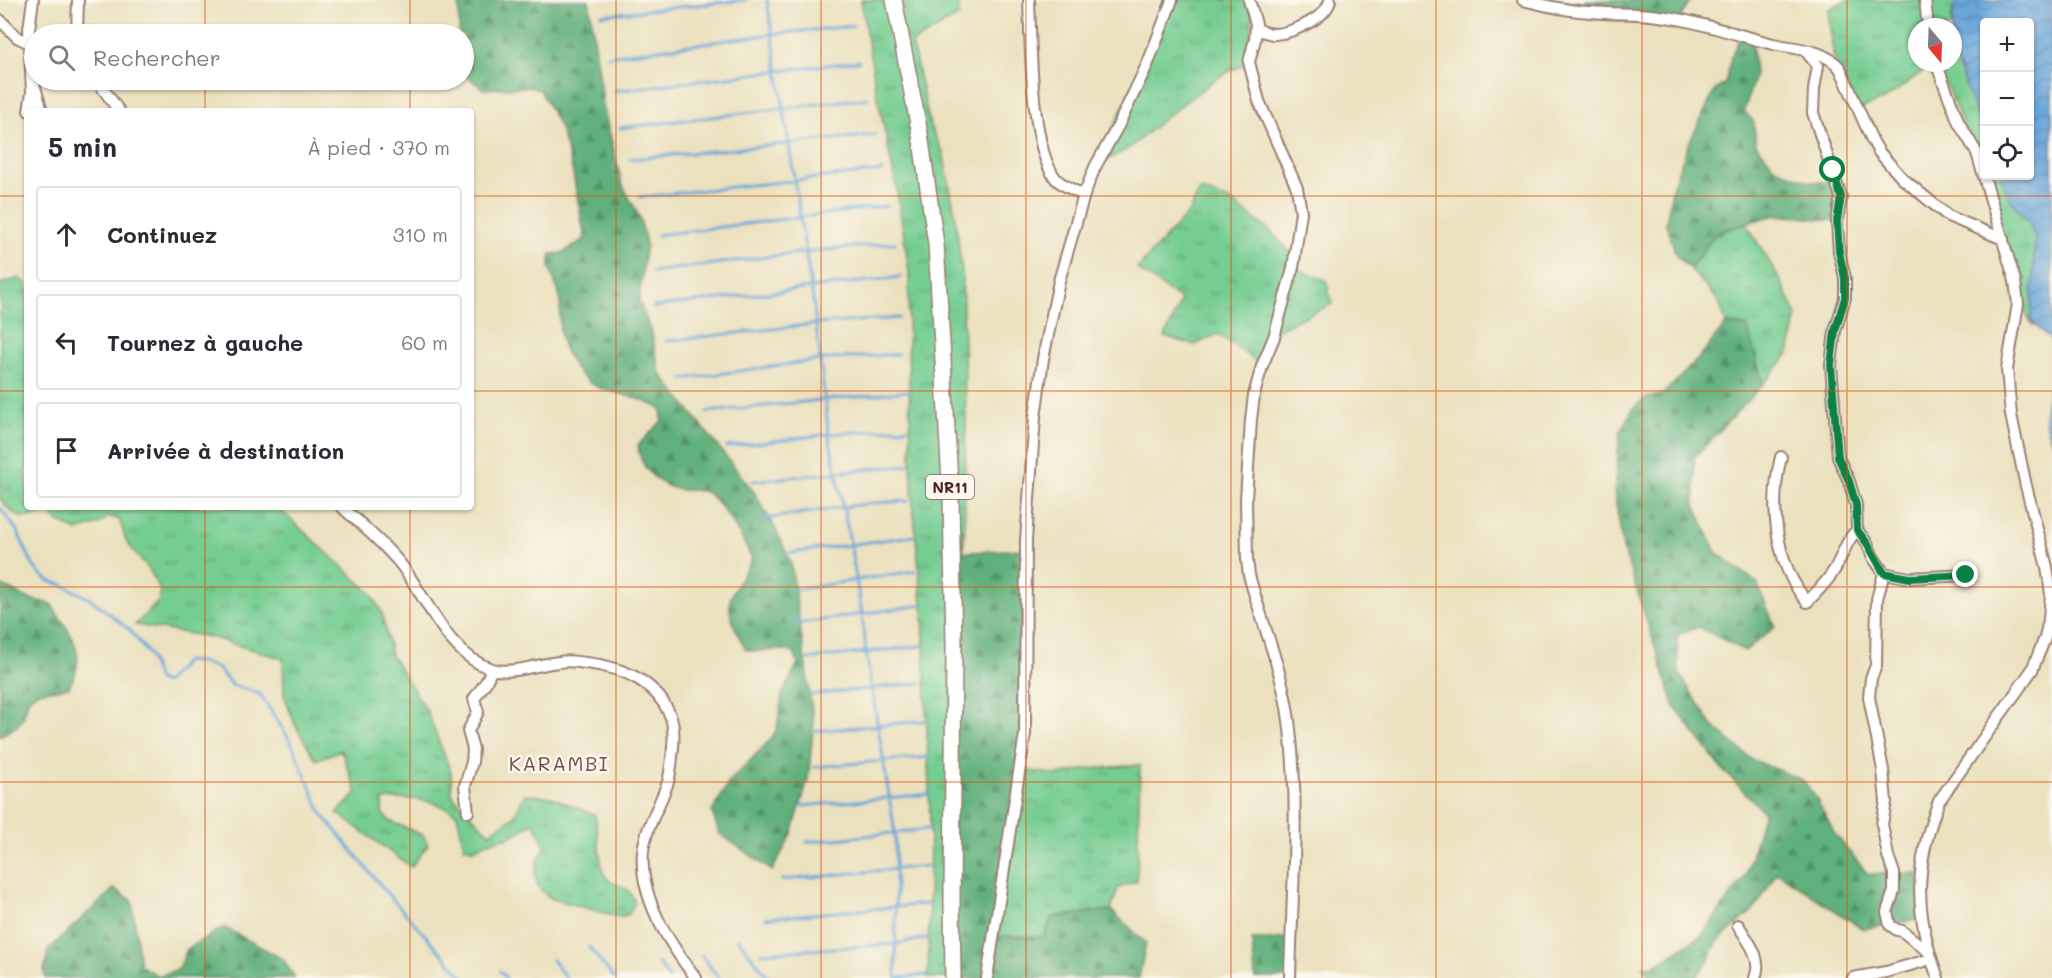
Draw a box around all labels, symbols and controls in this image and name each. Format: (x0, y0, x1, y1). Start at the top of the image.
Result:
north arrow (1908, 18, 1962, 72)
map controls (1980, 18, 2034, 180)
button: + (1980, 18, 2034, 72)
search box (24, 24, 474, 90)
icon: search (45, 41, 78, 74)
text: Rechercher (93, 43, 221, 72)
button: − (1980, 72, 2034, 126)
button: locate (1980, 126, 2034, 180)
text: 5 min (48, 130, 117, 164)
text: À pied · 370 m (307, 134, 450, 160)
route start (1819, 156, 1845, 182)
icon: ahead (50, 218, 83, 251)
text: Continuez (107, 220, 217, 249)
text: 310 m (393, 221, 448, 247)
icon: left (50, 326, 83, 359)
text: Tournez à gauche (107, 328, 303, 357)
text: 60 m (401, 329, 448, 355)
icon: arrive (50, 434, 83, 467)
text: Arrivée à destination (107, 436, 344, 465)
road number: NR11 (926, 475, 974, 499)
route end (1952, 561, 1978, 587)
district label: KARAMBI (509, 750, 609, 776)

